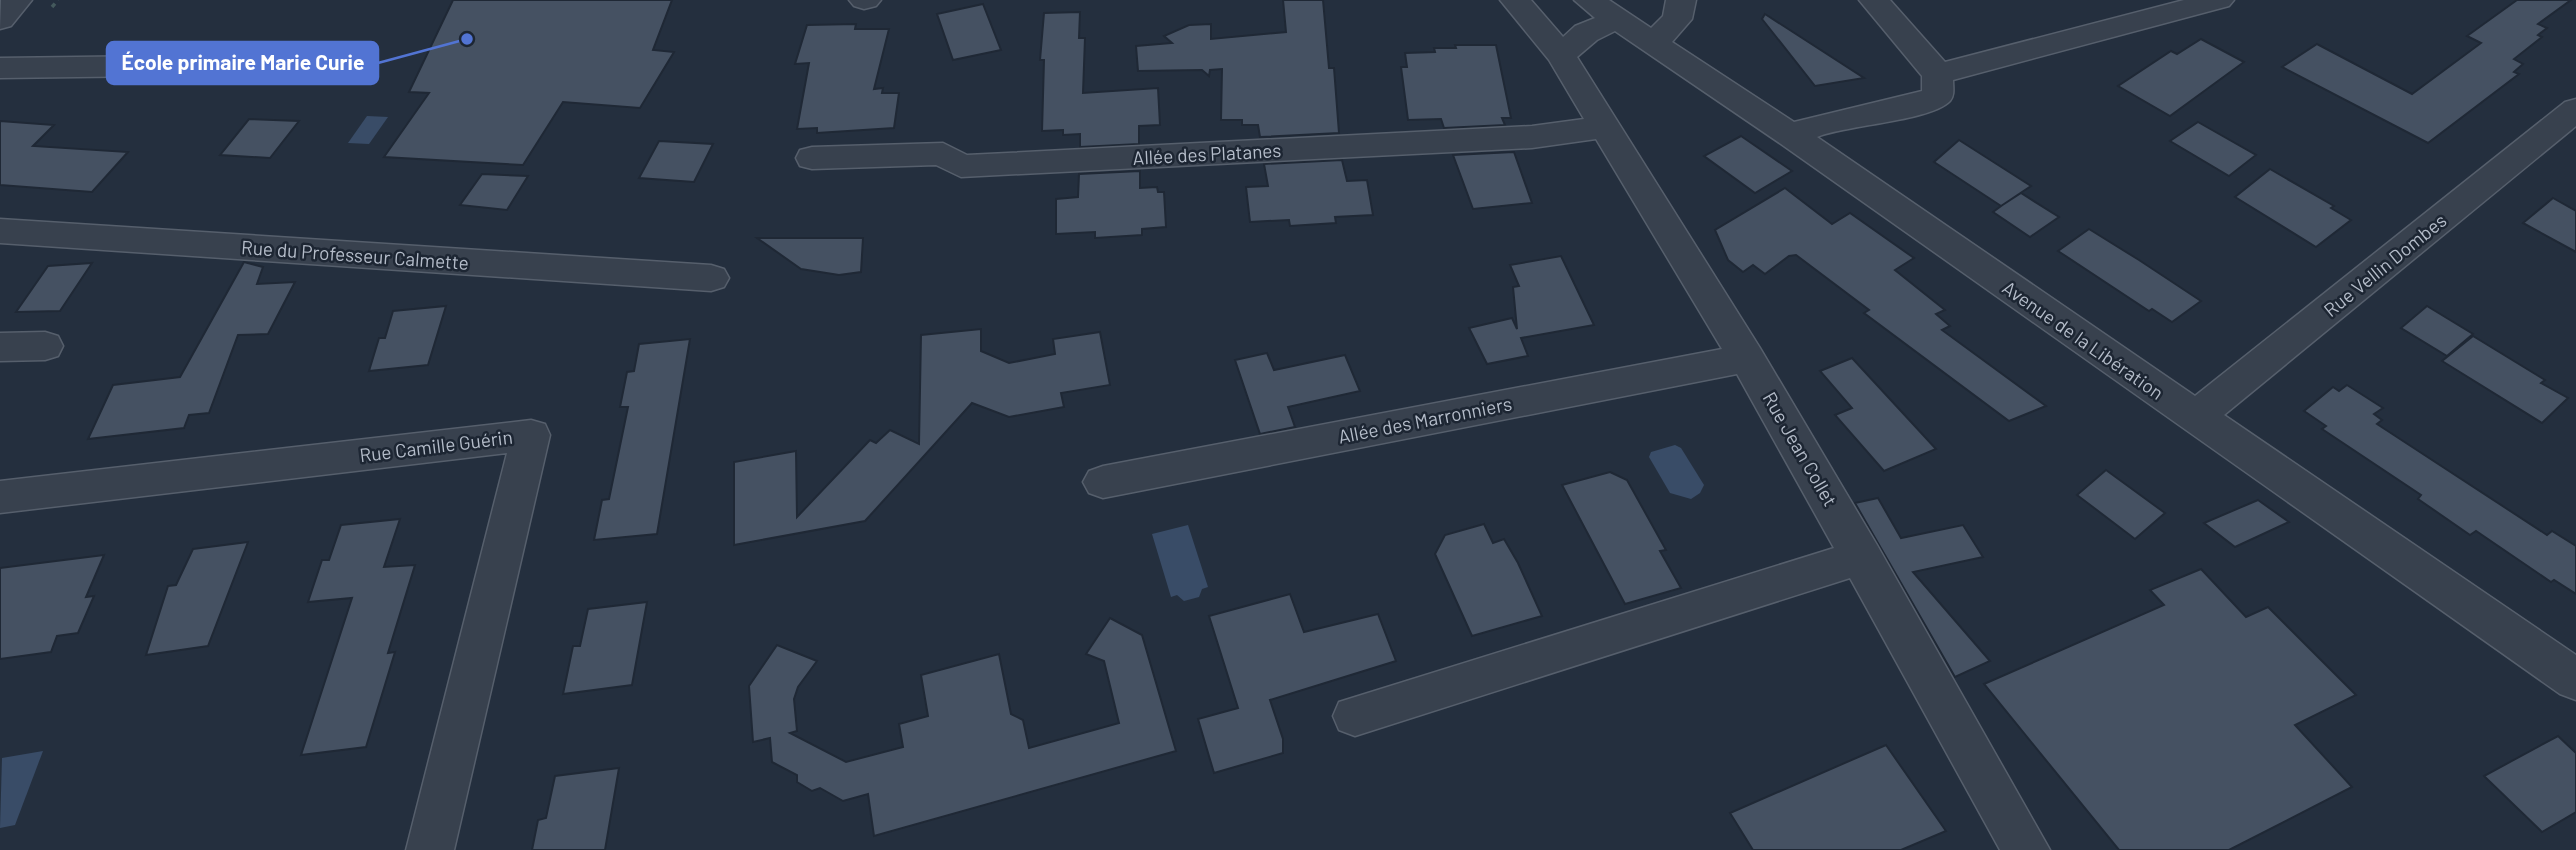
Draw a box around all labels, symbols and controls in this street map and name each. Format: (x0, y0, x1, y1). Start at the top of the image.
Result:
callout: École primaire Marie Curie (107, 42, 378, 84)
text: École primaire Marie Curie (122, 49, 364, 74)
street label: Allée des Platanes (1132, 138, 1282, 169)
street label: Rue Vellin Dombes (2319, 208, 2451, 321)
street label: Rue du Professeur Calmette (241, 235, 470, 274)
street label: Avenue de la Libération (1998, 275, 2168, 404)
street label: Rue Jean Collet (1758, 388, 1842, 510)
street label: Allée des Marronniers (1336, 391, 1514, 448)
street label: Rue Camille Guérin (358, 425, 514, 466)

